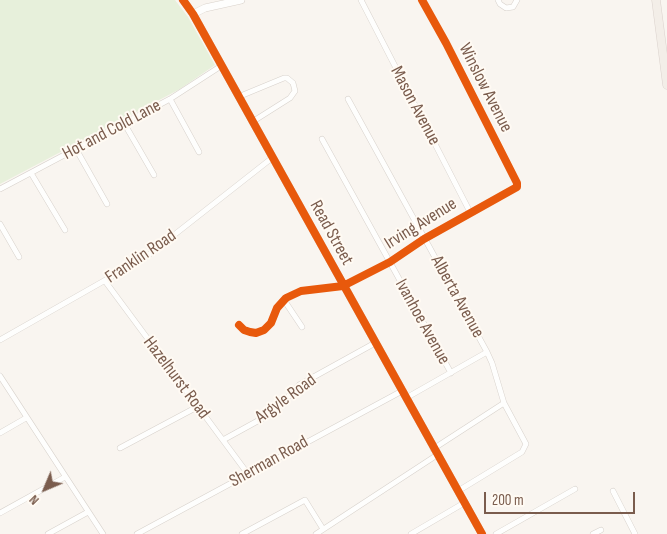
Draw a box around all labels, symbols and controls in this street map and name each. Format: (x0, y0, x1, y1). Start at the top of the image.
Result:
street label: Winslow Avenue (453, 40, 517, 136)
street label: Mason Avenue (385, 63, 445, 149)
street label: Hot and Cold Lane (59, 95, 165, 165)
street label: Irving Avenue (381, 193, 461, 255)
street label: Read Street (304, 197, 358, 269)
street label: Franklin Road (101, 225, 181, 289)
street label: Alberta Avenue (426, 252, 488, 342)
street label: Ivanhoe Avenue (390, 276, 454, 368)
street label: Hazelhurst Road (138, 332, 214, 424)
street label: Argyle Road (251, 370, 321, 428)
street label: Sherman Road (226, 432, 312, 492)
north arrow (20, 464, 70, 514)
scale bar (487, 482, 638, 514)
text: N (25, 491, 43, 509)
text: 200 m (492, 491, 524, 510)

